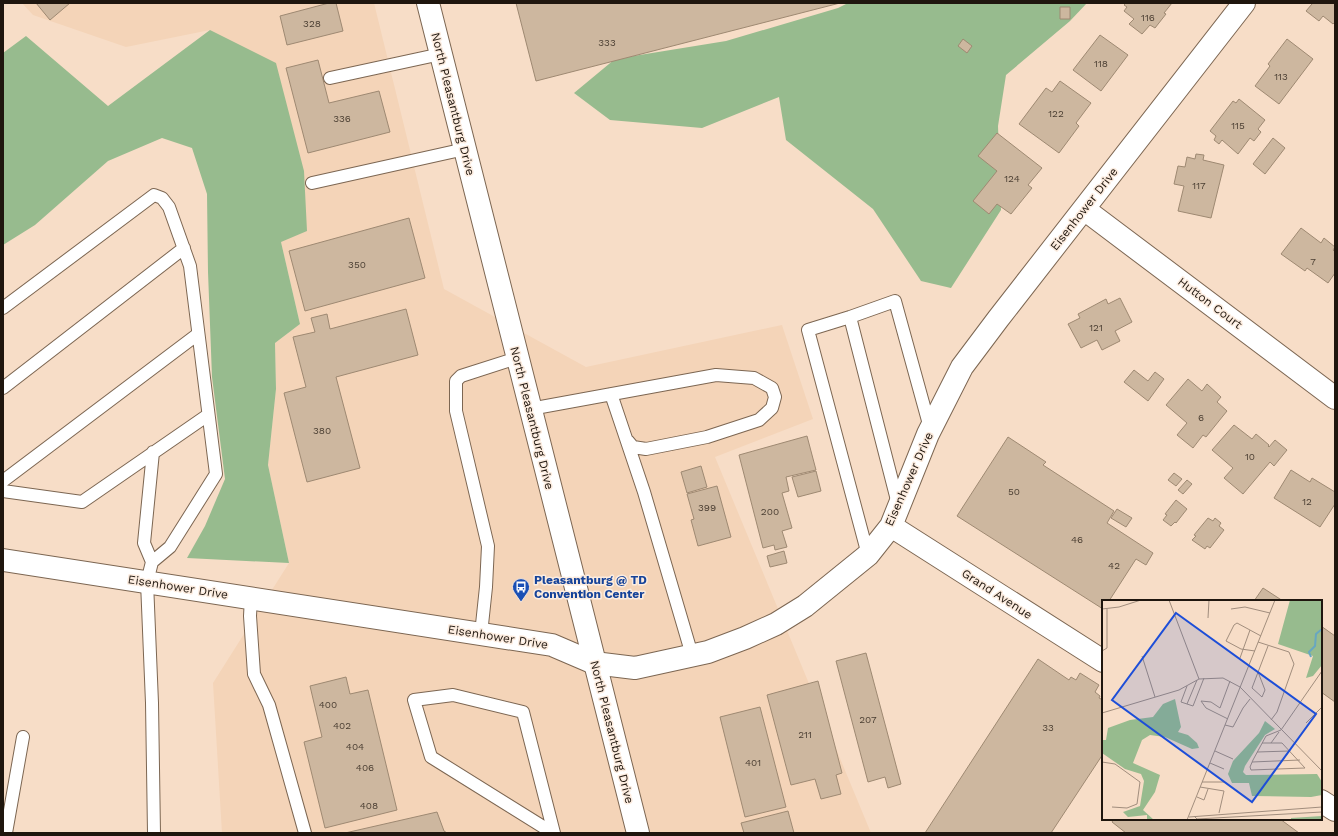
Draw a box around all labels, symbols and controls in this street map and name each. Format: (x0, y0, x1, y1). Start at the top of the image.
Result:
house number: 116 (1141, 12, 1155, 23)
house number: 328 (303, 18, 321, 29)
street label: North Pleasantburg Drive (428, 31, 478, 177)
house number: 333 (598, 37, 616, 48)
house number: 118 (1094, 58, 1108, 69)
house number: 113 (1274, 71, 1288, 82)
house number: 122 (1048, 108, 1064, 119)
house number: 336 (333, 113, 351, 124)
house number: 115 (1231, 120, 1245, 131)
street label: Eisenhower Drive (1047, 165, 1121, 253)
house number: 124 (1004, 173, 1020, 184)
house number: 117 (1192, 180, 1206, 191)
house number: 7 (1310, 256, 1316, 267)
house number: 350 (348, 259, 366, 270)
street label: Hutton Court (1175, 274, 1245, 332)
house number: 121 (1089, 322, 1103, 333)
street label: North Pleasantburg Drive (507, 345, 557, 491)
house number: 6 (1198, 412, 1204, 423)
house number: 380 (313, 425, 331, 436)
street label: Eisenhower Drive (882, 430, 936, 528)
house number: 10 (1245, 451, 1255, 462)
house number: 50 (1008, 486, 1020, 497)
house number: 12 (1302, 496, 1312, 507)
house number: 399 (698, 502, 716, 513)
house number: 200 (761, 506, 779, 517)
house number: 46 (1071, 534, 1083, 545)
house number: 42 (1108, 560, 1120, 571)
street label: Grand Avenue (959, 566, 1035, 622)
street label: Eisenhower Drive (127, 572, 229, 602)
place label: Pleasantburg @ TD Convention Center (534, 573, 647, 601)
bus stop icon: Pleasantburg @ TD Convention Center (511, 577, 531, 602)
inset map (1102, 600, 1322, 820)
street label: Eisenhower Drive (447, 622, 549, 652)
street label: North Pleasantburg Drive (587, 659, 637, 805)
house number: 400 (319, 699, 337, 710)
house number: 207 (859, 714, 877, 725)
house number: 402 (333, 720, 351, 731)
house number: 33 (1042, 722, 1054, 733)
house number: 211 (798, 729, 812, 740)
house number: 404 (346, 741, 364, 752)
house number: 401 (745, 757, 761, 768)
house number: 406 (356, 762, 374, 773)
house number: 408 (360, 800, 378, 811)

